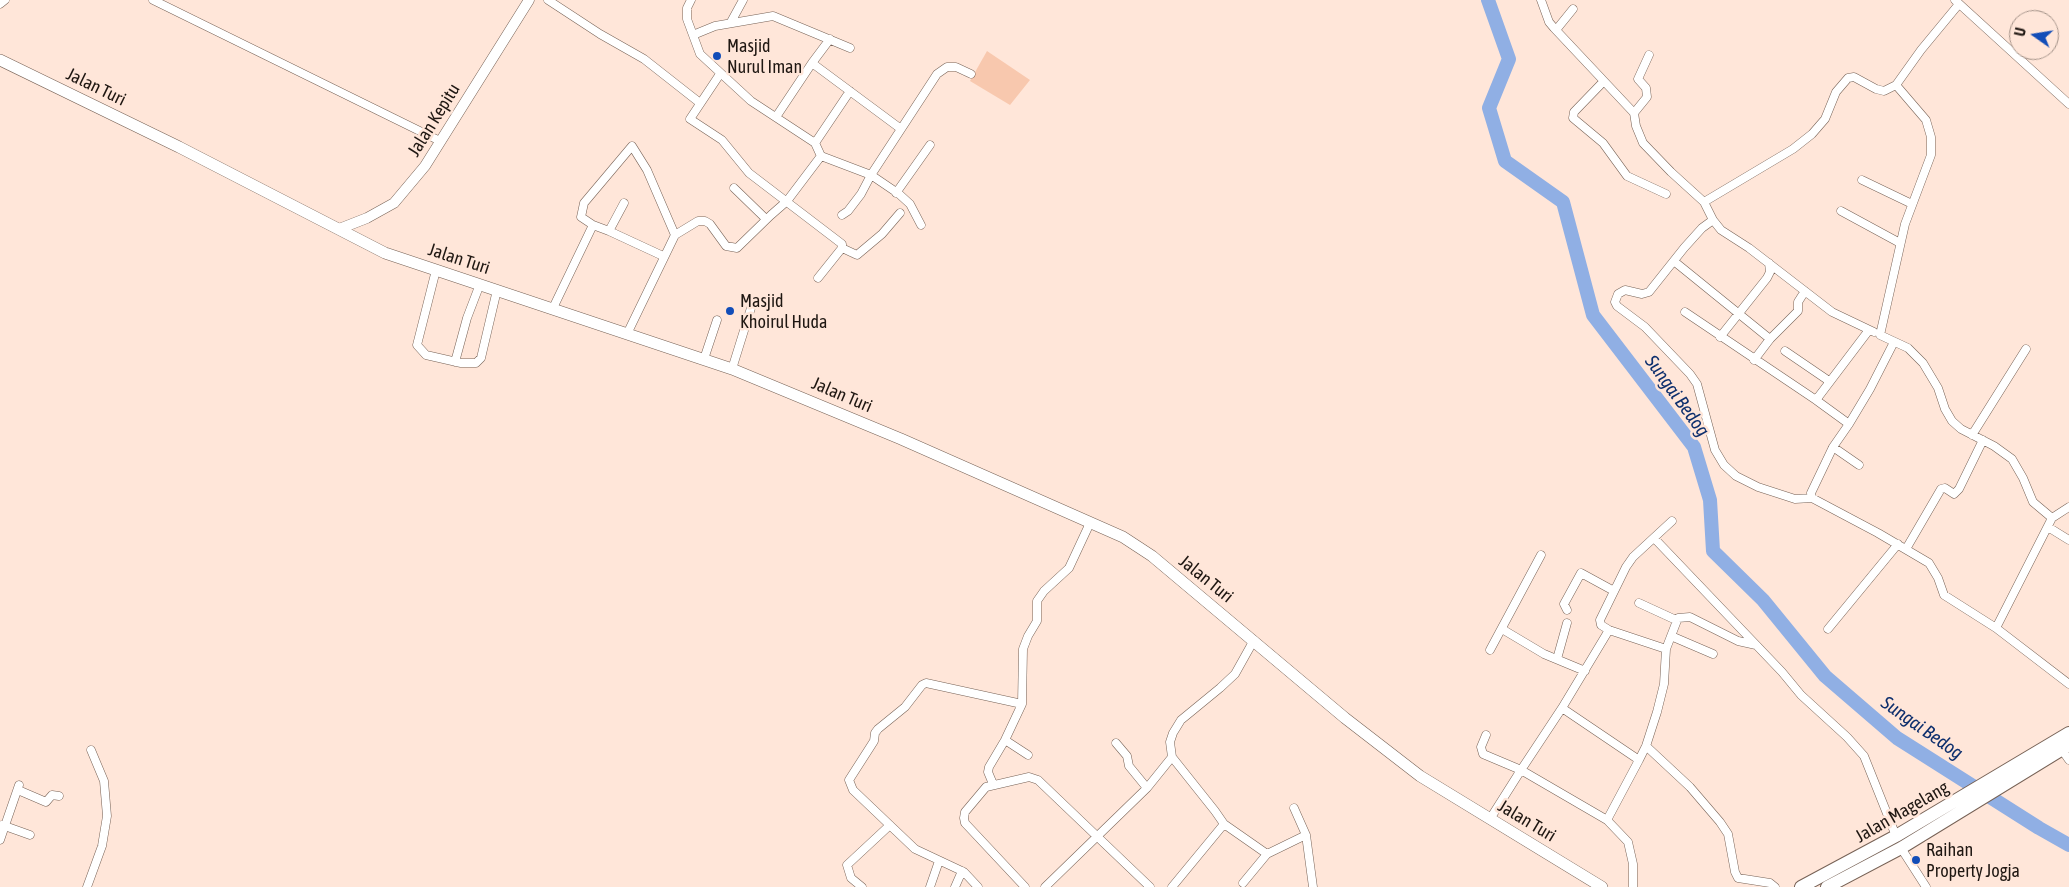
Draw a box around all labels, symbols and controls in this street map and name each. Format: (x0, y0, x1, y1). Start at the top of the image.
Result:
north arrow (2009, 10, 2059, 60)
text: U (2012, 26, 2029, 38)
place label: Masjid Nurul Iman (727, 35, 802, 78)
marker: Masjid Nurul Iman (711, 50, 723, 62)
street label: Jalan Turi (63, 63, 129, 111)
street label: Jalan Kepitu (403, 80, 465, 160)
street label: Jalan Turi (425, 239, 493, 279)
place label: Masjid Khoirul Huda (740, 290, 827, 332)
marker: Masjid Khoirul Huda (724, 305, 736, 317)
water label: Sungai Bedog (1640, 351, 1714, 441)
street label: Jalan Turi (809, 373, 875, 417)
street label: Jalan Turi (1174, 551, 1238, 607)
water label: Sungai Bedog (1877, 691, 1967, 765)
street label: Jalan Magelang (1852, 777, 1952, 847)
street label: Jalan Turi (1494, 795, 1560, 847)
place label: Raihan Property Jogja (1926, 839, 2020, 882)
marker: Raihan Property Jogja (1910, 854, 1922, 866)

